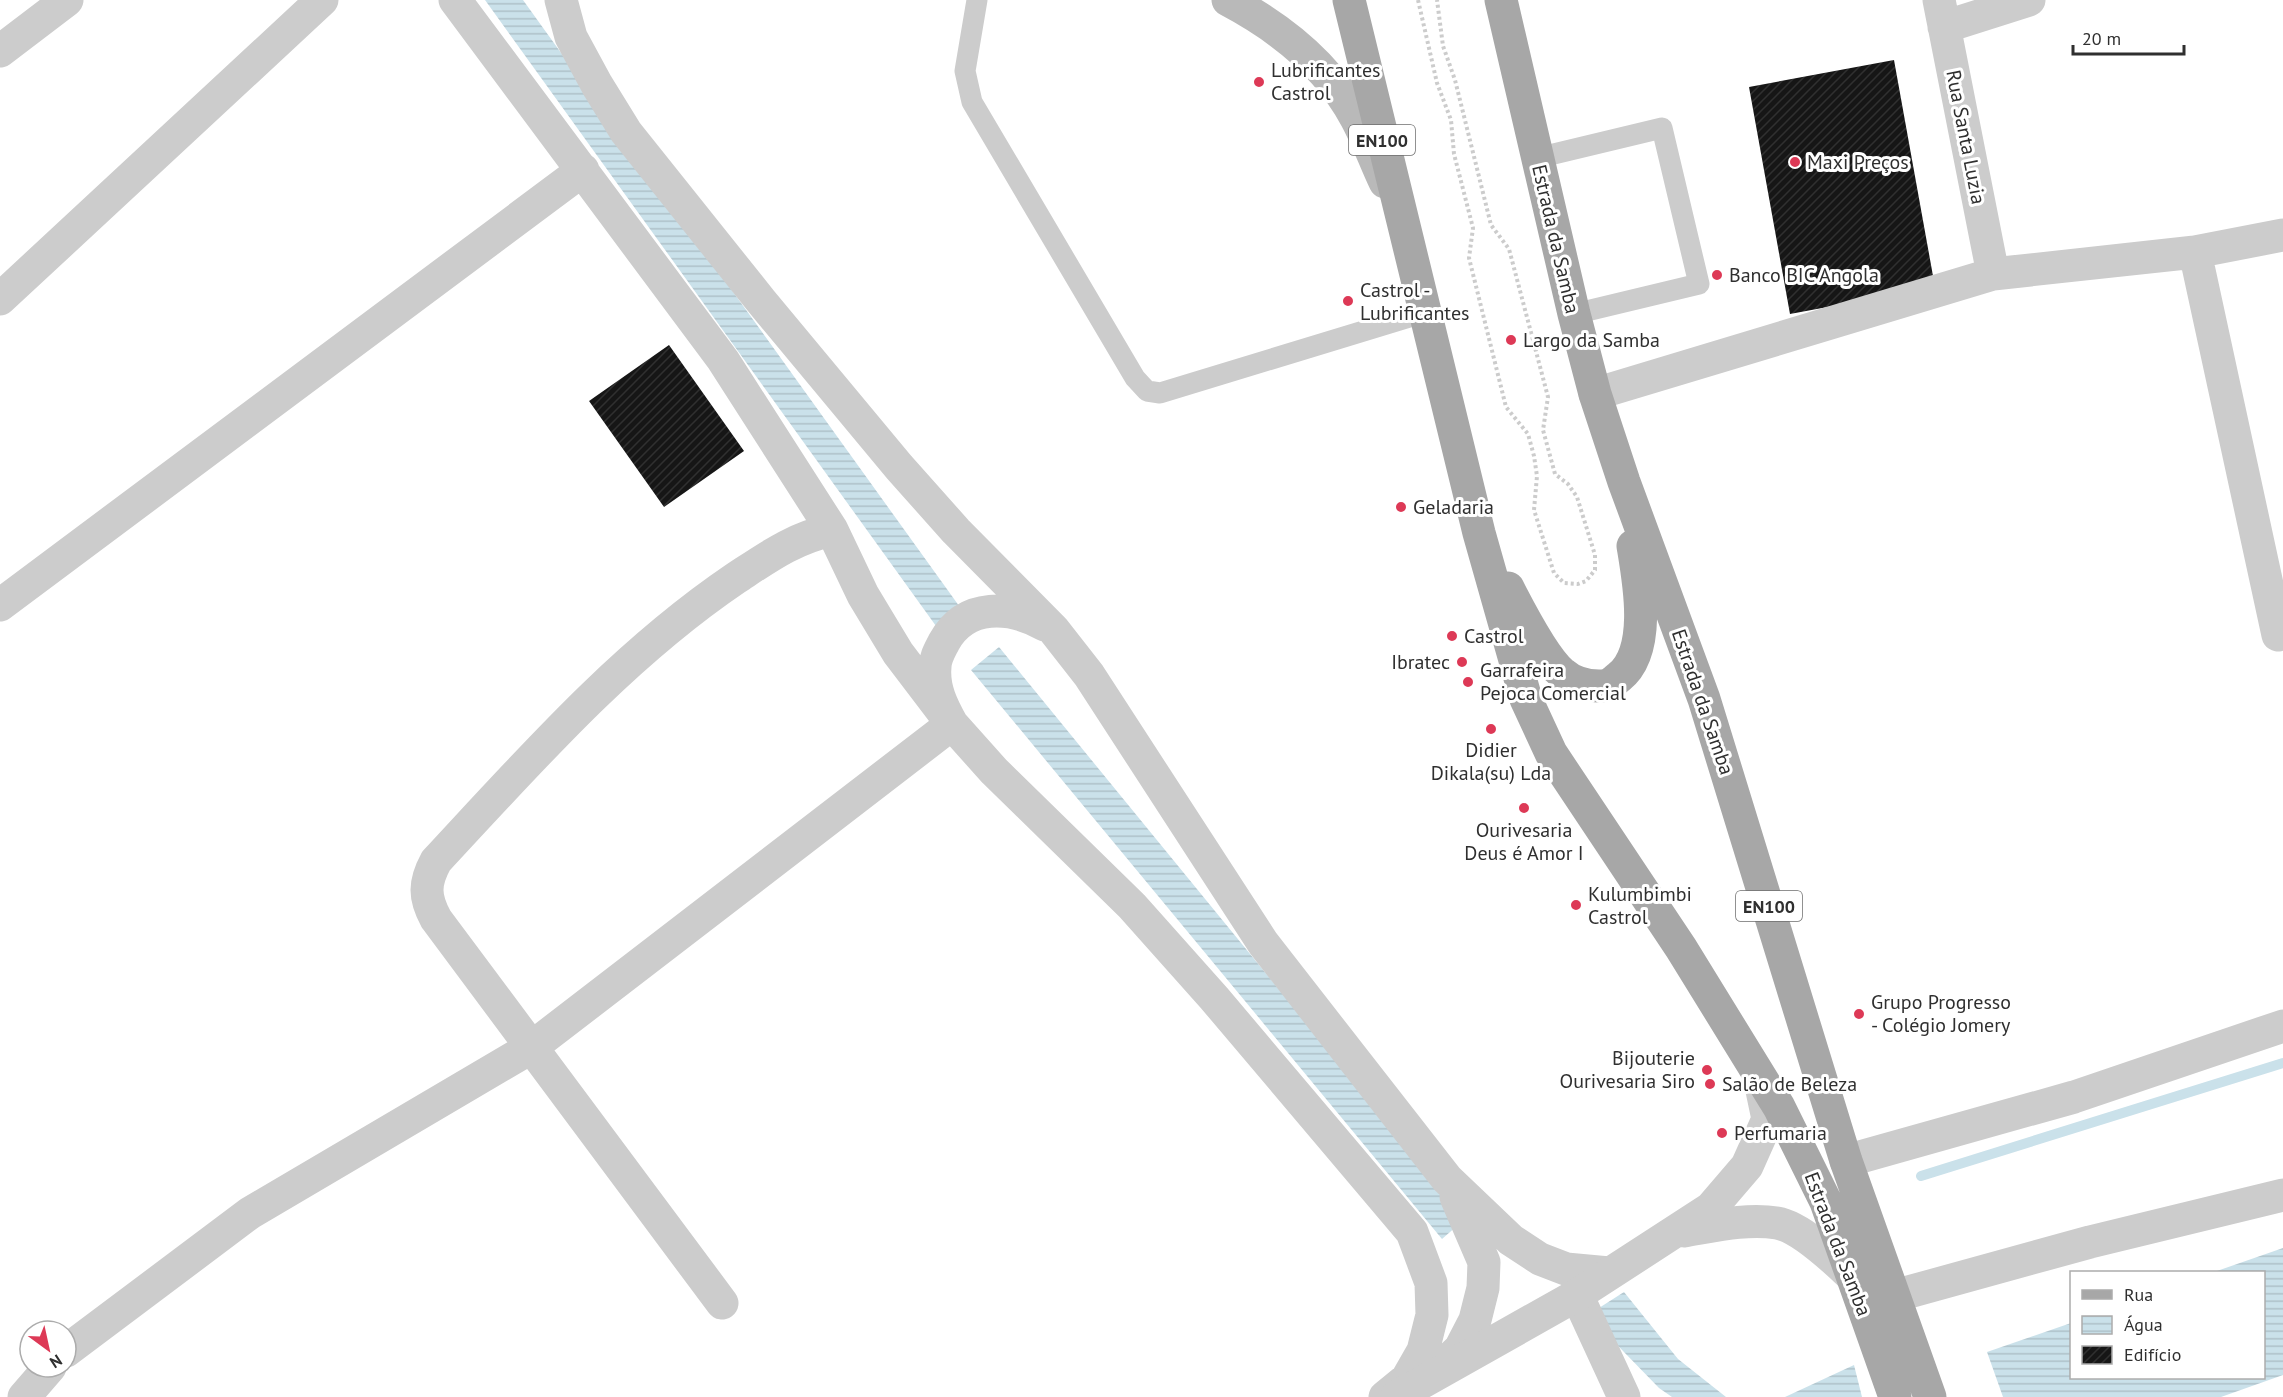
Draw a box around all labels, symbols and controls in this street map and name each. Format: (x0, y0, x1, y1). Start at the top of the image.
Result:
scale bar (2073, 18, 2184, 56)
text: 20 m (2082, 27, 2121, 50)
place label: Lubrificantes Castrol (1271, 57, 1381, 106)
street label: Rua Santa Luzia (1940, 68, 1992, 206)
marker: Lubrificantes Castrol (1252, 75, 1266, 89)
road number: EN100 (1349, 125, 1415, 155)
place label: Maxi Preços (1807, 149, 1909, 175)
marker: Maxi Preços (1788, 155, 1802, 169)
street label: Estrada da Samba (1526, 162, 1586, 316)
place label: Banco BIC Angola (1729, 262, 1879, 288)
marker: Banco BIC Angola (1710, 268, 1724, 282)
place label: Castrol - Lubrificantes (1360, 277, 1470, 326)
marker: Castrol - Lubrificantes (1341, 294, 1355, 308)
place label: Largo da Samba (1523, 327, 1660, 353)
marker: Largo da Samba (1504, 333, 1518, 347)
place label: Geladaria (1413, 494, 1494, 520)
marker: Geladaria (1394, 500, 1408, 514)
place label: Castrol (1464, 623, 1524, 649)
street label: Estrada da Samba (1666, 626, 1740, 778)
marker: Castrol (1445, 629, 1459, 643)
place label: Ibratec (1391, 649, 1450, 675)
marker: Ibratec (1455, 655, 1469, 669)
place label: Garrafeira Pejoca Comercial (1480, 657, 1626, 706)
marker: Garrafeira Pejoca Comercial (1461, 675, 1475, 689)
marker: Didier Dikala(su) Lda (1484, 722, 1498, 736)
place label: Didier Dikala(su) Lda (1431, 737, 1551, 786)
marker: Ourivesaria Deus é Amor I (1517, 801, 1531, 815)
place label: Ourivesaria Deus é Amor I (1464, 817, 1584, 866)
place label: Kulumbimbi Castrol (1588, 881, 1692, 930)
road number: EN100 (1736, 891, 1802, 921)
marker: Kulumbimbi Castrol (1569, 898, 1583, 912)
place label: Grupo Progresso - Colégio Jomery (1871, 989, 2011, 1038)
marker: Grupo Progresso - Colégio Jomery (1852, 1007, 1866, 1021)
place label: Bijouterie Ourivesaria Siro (1560, 1045, 1695, 1094)
marker: Bijouterie Ourivesaria Siro (1700, 1063, 1714, 1077)
place label: Salão de Beleza (1722, 1071, 1857, 1097)
marker: Salão de Beleza (1703, 1077, 1717, 1091)
place label: Perfumaria (1734, 1120, 1827, 1146)
marker: Perfumaria (1715, 1126, 1729, 1140)
street label: Estrada da Samba (1799, 1168, 1877, 1320)
legend (2070, 1271, 2265, 1379)
text: Rua (2124, 1283, 2153, 1306)
text: Água (2124, 1313, 2163, 1336)
north arrow (18, 1319, 78, 1379)
text: Edifício (2124, 1343, 2181, 1366)
text: N (46, 1350, 66, 1373)

